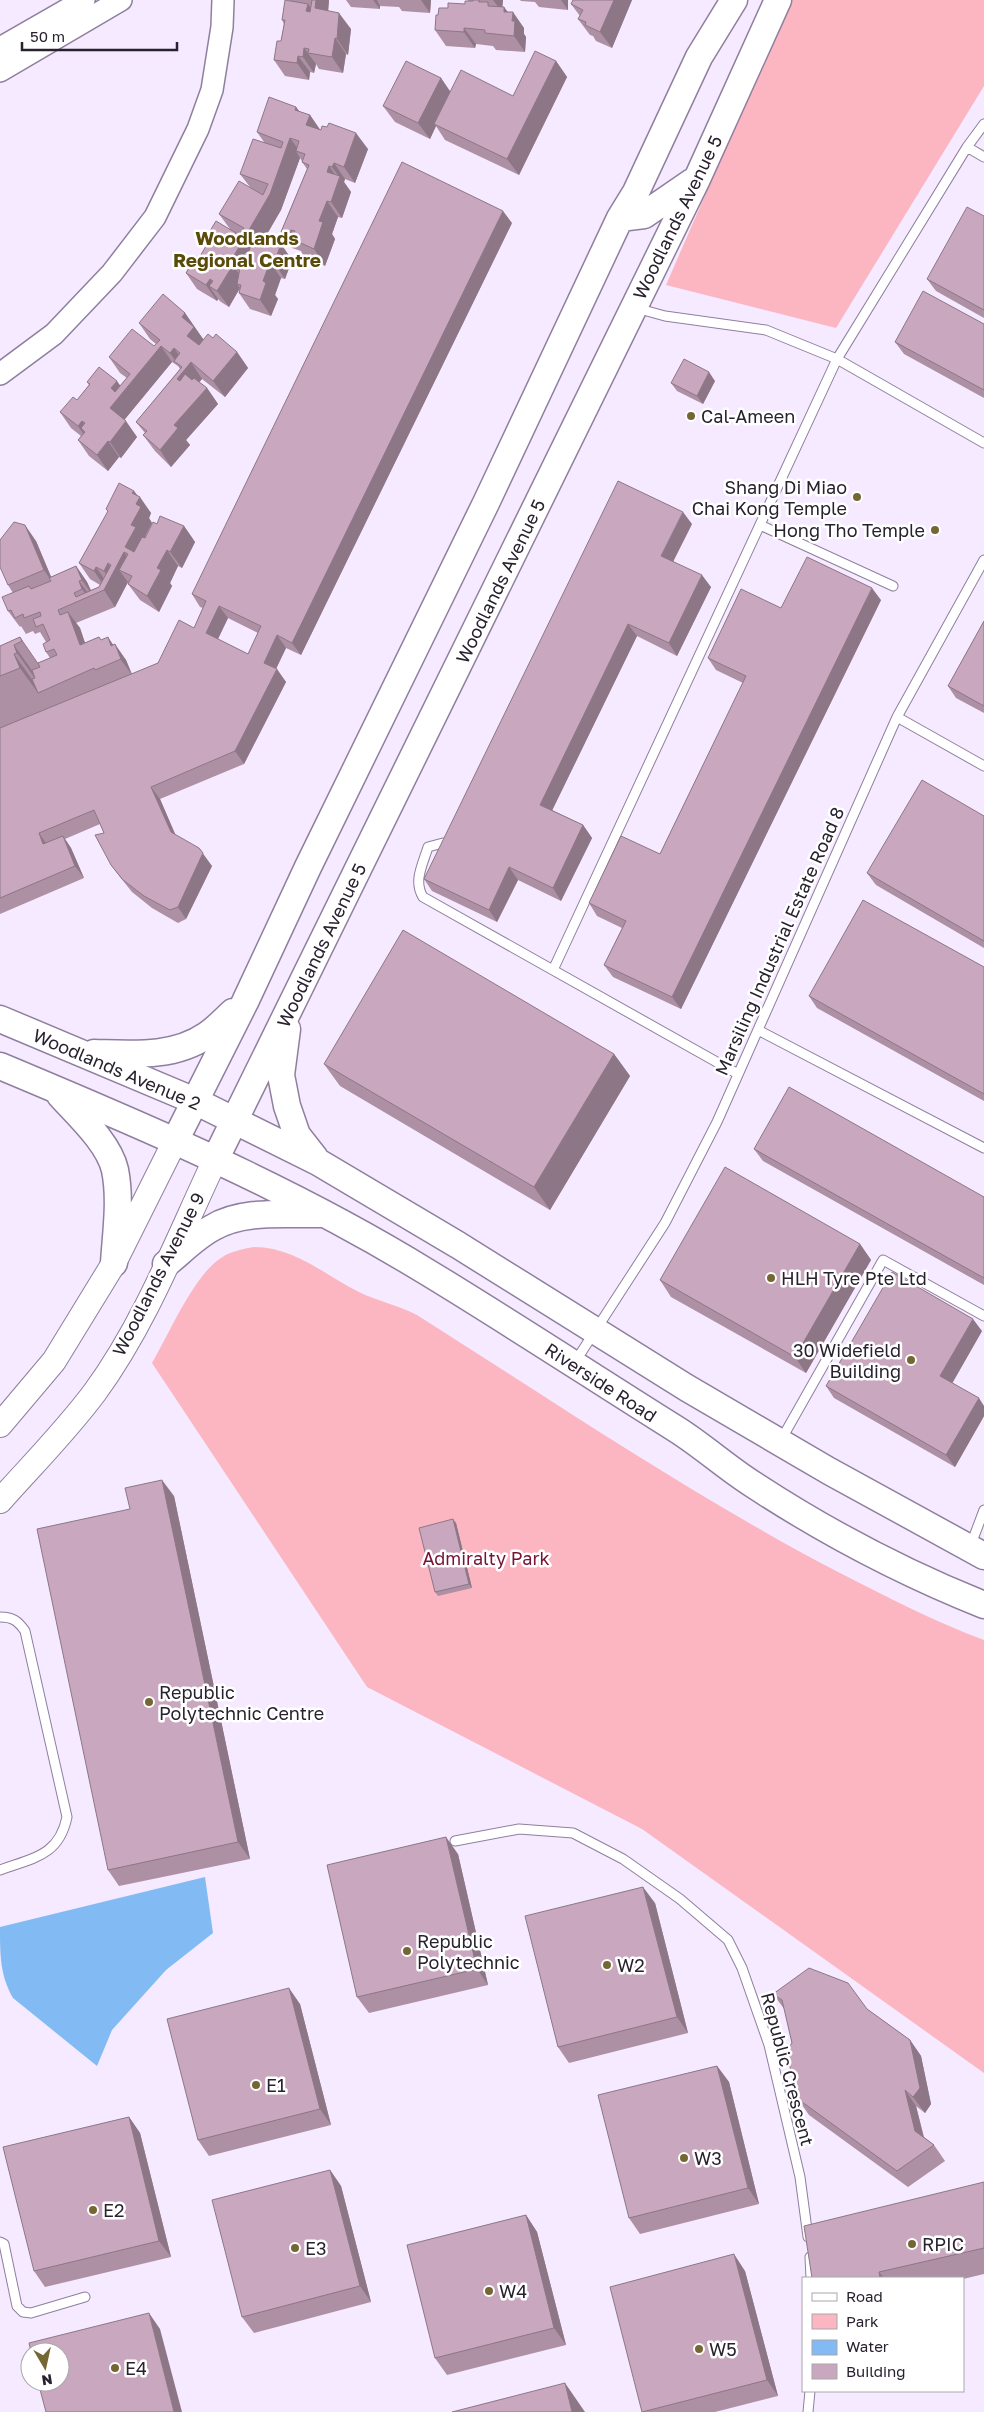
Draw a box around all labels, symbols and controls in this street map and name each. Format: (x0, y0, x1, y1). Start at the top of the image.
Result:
scale bar (22, 20, 178, 52)
text: 50 m (30, 27, 65, 45)
street label: Woodlands Avenue 5 (628, 131, 726, 303)
district label: Woodlands Regional Centre (173, 226, 321, 271)
place label: Cal-Ameen (701, 405, 795, 427)
marker: Cal-Ameen (685, 410, 697, 422)
place label: Shang Di Miao Chai Kong Temple (692, 476, 847, 519)
marker: Shang Di Miao Chai Kong Temple (851, 491, 863, 503)
street label: Woodlands Avenue 5 (451, 495, 549, 667)
place label: Hong Tho Temple (773, 519, 925, 541)
marker: Hong Tho Temple (929, 524, 941, 536)
street label: Marsiling Industrial Estate Road 8 (710, 803, 848, 1079)
street label: Woodlands Avenue 5 (272, 859, 370, 1031)
street label: Woodlands Avenue 2 (30, 1024, 204, 1114)
street label: Woodlands Avenue 9 (107, 1189, 209, 1359)
place label: HLH Tyre Pte Ltd (781, 1267, 927, 1289)
marker: HLH Tyre Pte Ltd (765, 1272, 777, 1284)
street label: Riverside Road (541, 1338, 661, 1426)
place label: 30 Widefield Building (793, 1339, 901, 1382)
marker: 30 Widefield Building (905, 1354, 917, 1366)
park label: Admiralty Park (422, 1547, 550, 1569)
place label: Republic Polytechnic Centre (159, 1681, 324, 1724)
marker: Republic Polytechnic Centre (143, 1696, 155, 1708)
place label: Republic Polytechnic (417, 1930, 520, 1973)
marker: Republic Polytechnic (401, 1945, 413, 1957)
place label: W2 (617, 1954, 645, 1976)
marker: W2 (601, 1959, 613, 1971)
street label: Republic Crescent (757, 1990, 819, 2148)
place label: E1 (266, 2074, 286, 2096)
marker: E1 (250, 2079, 262, 2091)
place label: W3 (694, 2147, 722, 2169)
marker: W3 (678, 2152, 690, 2164)
place label: E2 (103, 2199, 124, 2221)
marker: E2 (87, 2204, 99, 2216)
place label: RPIC (922, 2233, 964, 2255)
place label: E3 (305, 2237, 327, 2259)
marker: RPIC (906, 2238, 918, 2250)
marker: E3 (289, 2242, 301, 2254)
legend (802, 2277, 964, 2392)
place label: W4 (499, 2280, 527, 2302)
marker: W4 (483, 2285, 495, 2297)
text: Road (846, 2287, 883, 2305)
text: Park (846, 2312, 879, 2330)
text: Water (846, 2337, 889, 2355)
place label: W5 (709, 2338, 737, 2360)
north arrow (20, 2342, 70, 2392)
marker: W5 (693, 2343, 705, 2355)
place label: E4 (125, 2357, 147, 2379)
marker: E4 (109, 2362, 121, 2374)
text: Building (846, 2362, 906, 2380)
text: N (41, 2371, 54, 2390)

